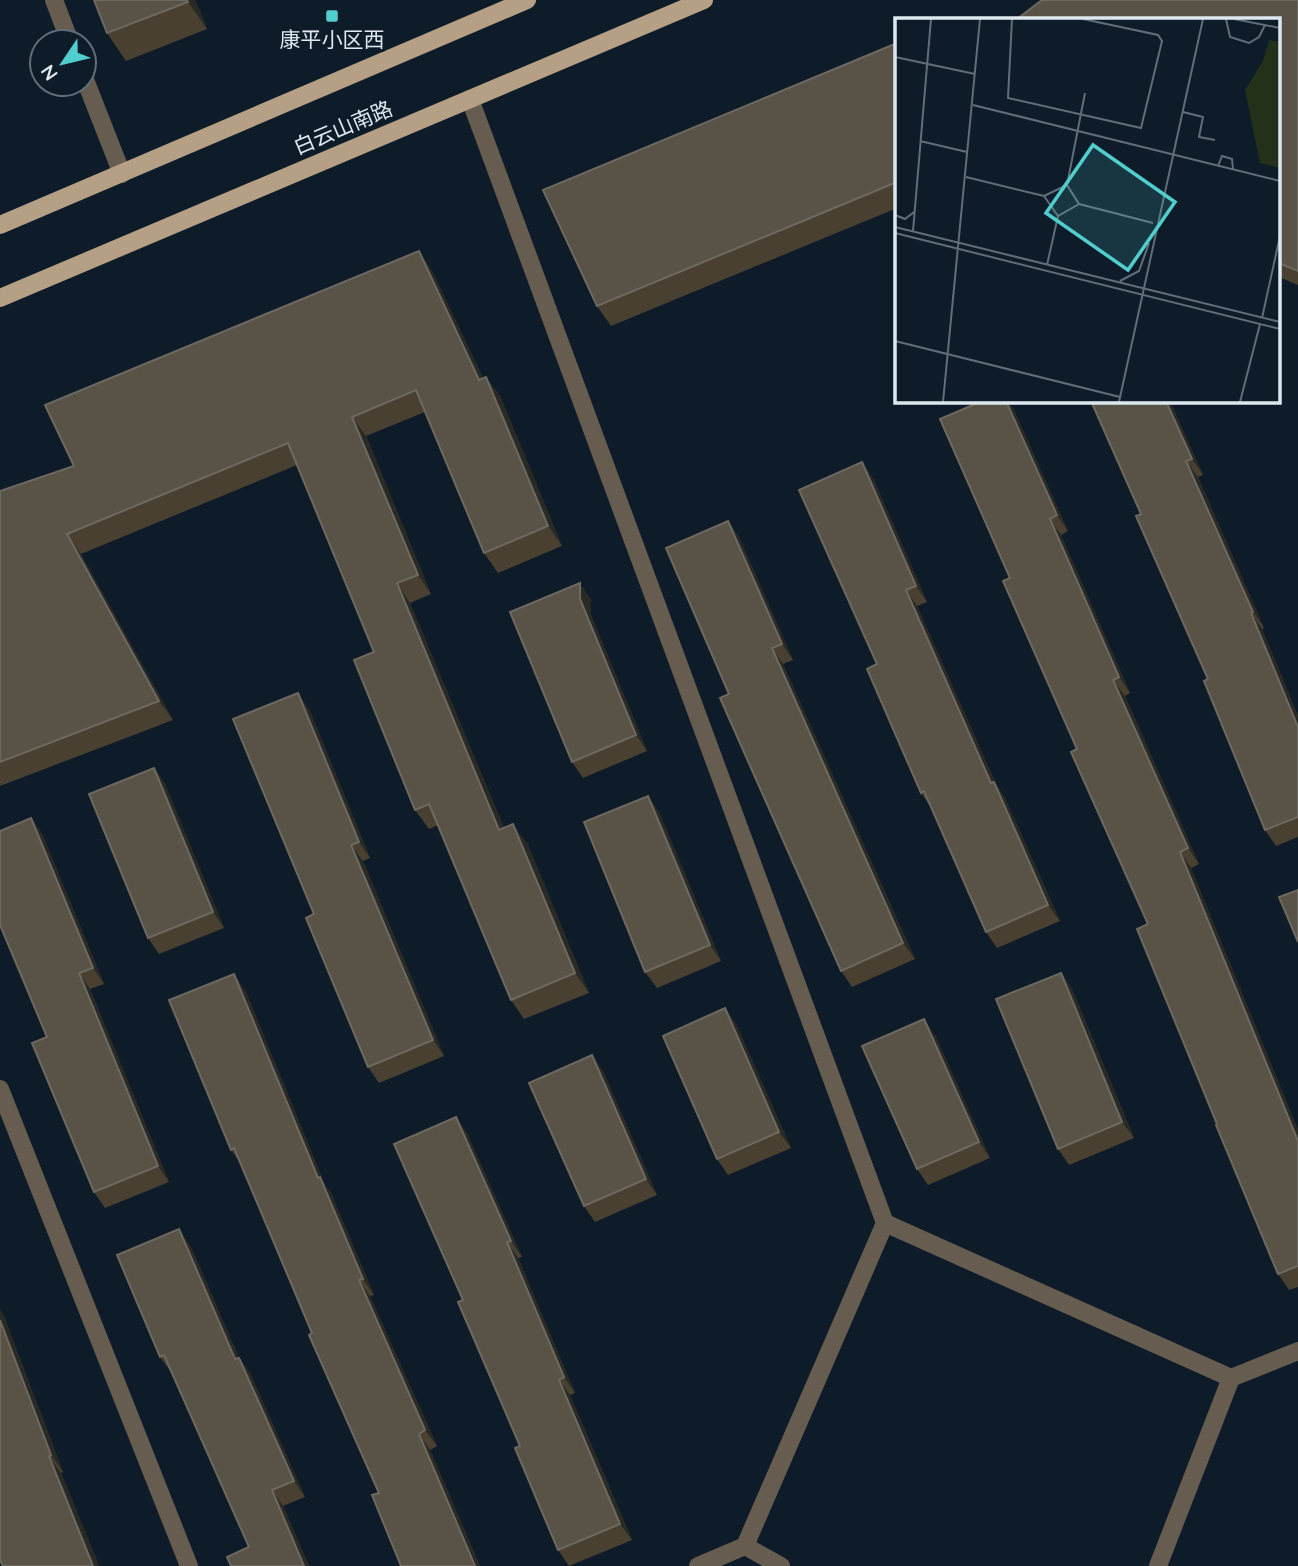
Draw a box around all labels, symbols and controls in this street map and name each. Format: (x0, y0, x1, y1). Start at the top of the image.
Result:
marker: 康平小区西 (324, 8, 340, 24)
inset map (895, 18, 1280, 402)
place label: 康平小区西 (280, 26, 385, 52)
north arrow (28, 28, 98, 98)
text: N (35, 60, 63, 85)
street label: 白云山南路 (289, 95, 396, 160)

